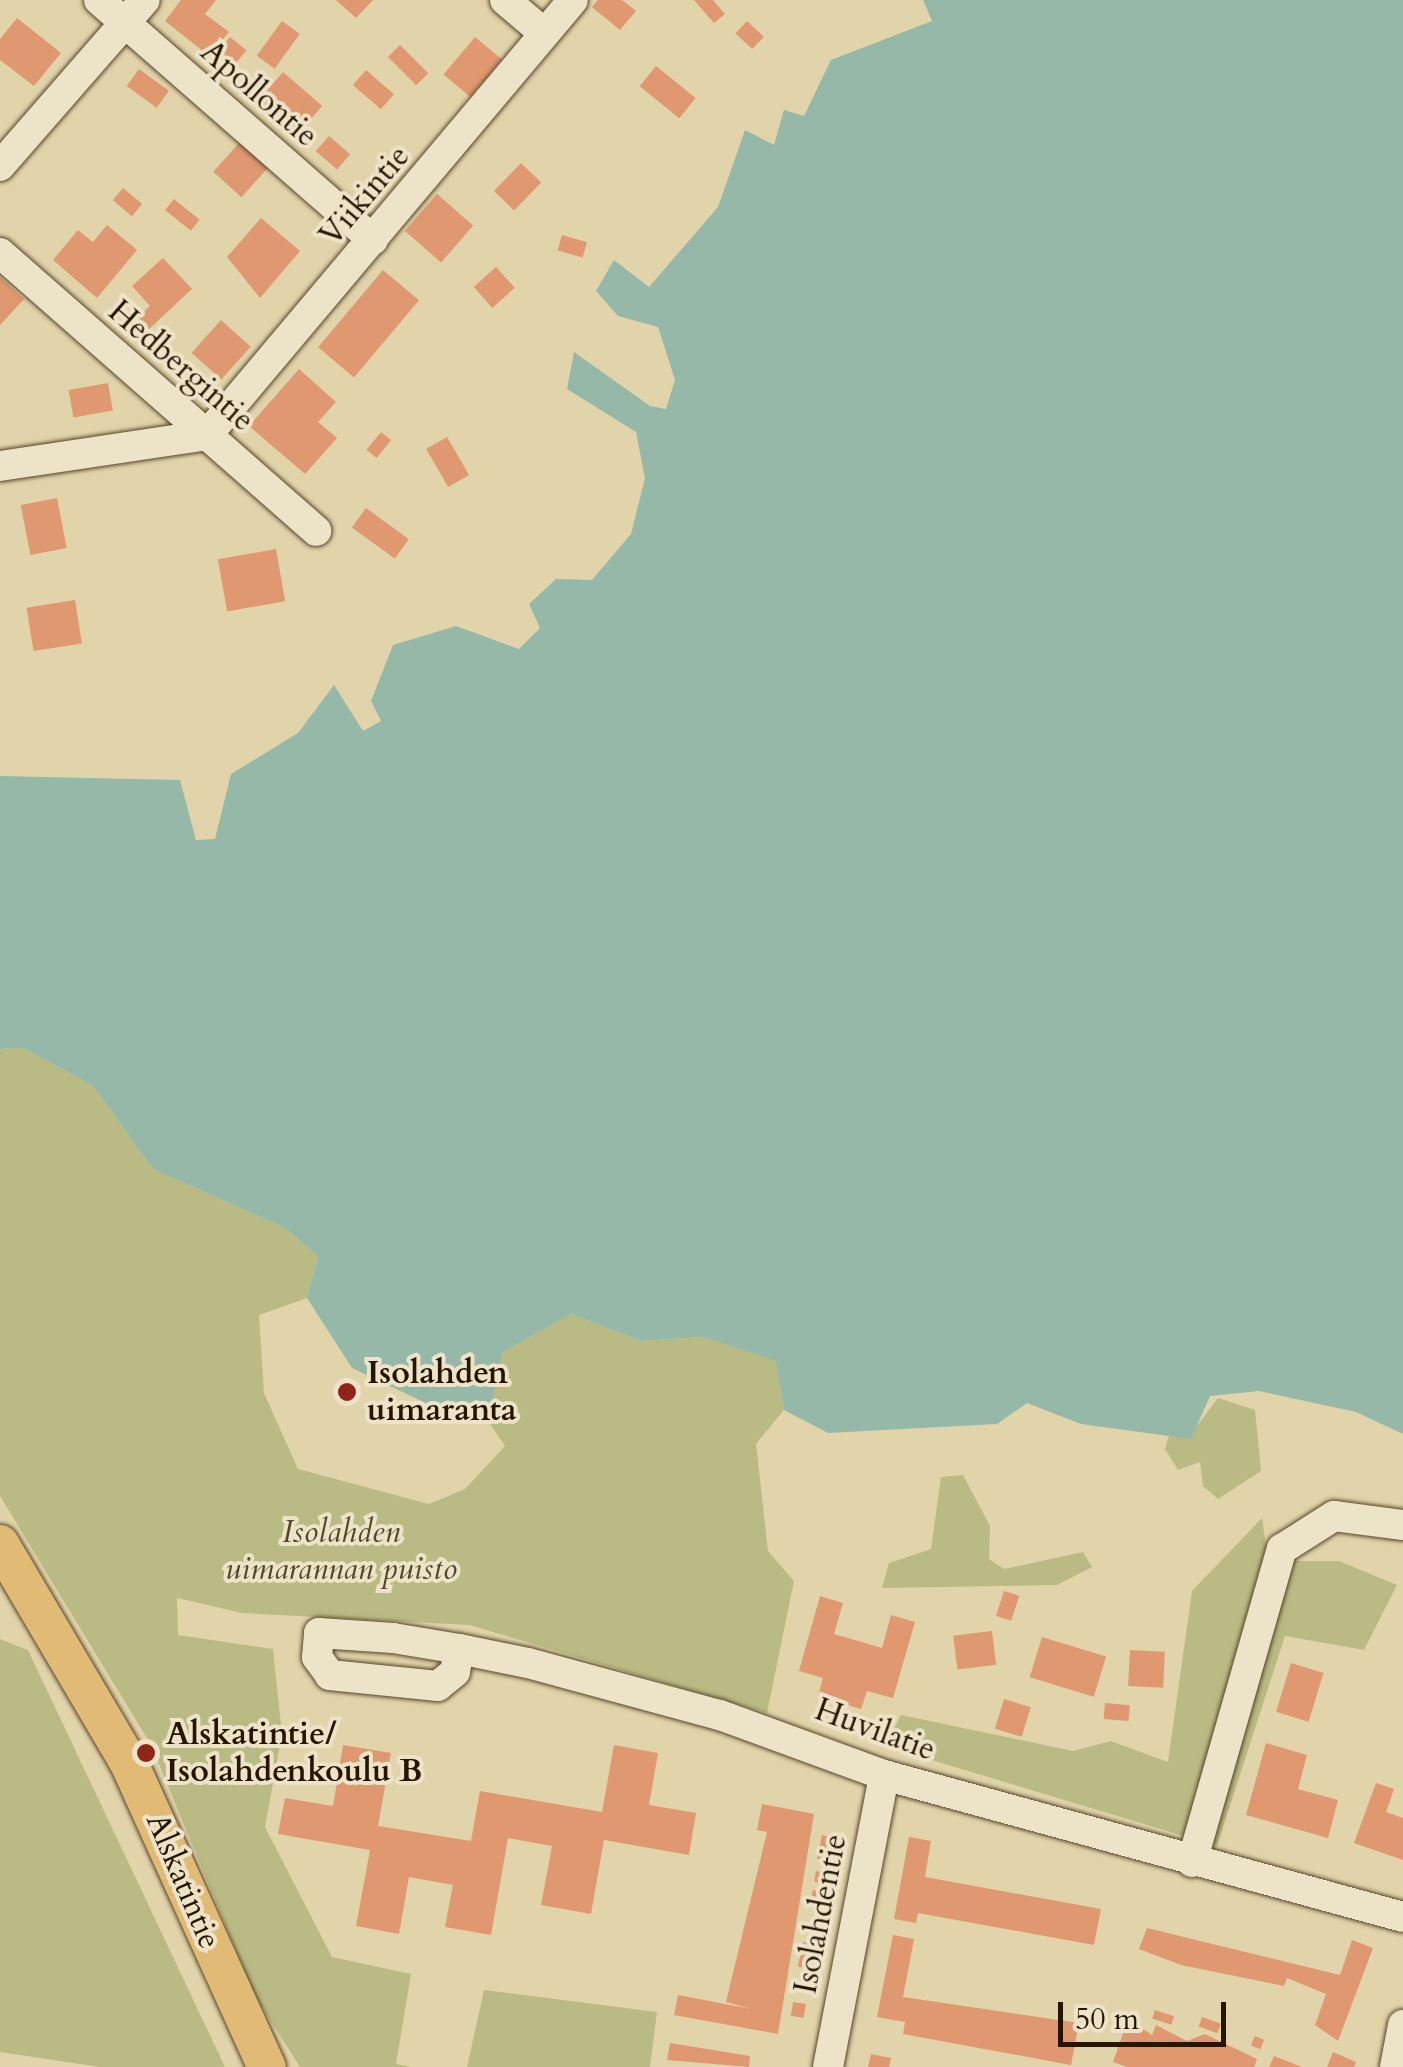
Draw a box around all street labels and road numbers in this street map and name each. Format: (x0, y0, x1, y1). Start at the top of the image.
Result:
street label: Apollontie (193, 33, 325, 155)
street label: Viikintie (312, 138, 418, 254)
street label: Hedbergintie (100, 292, 262, 440)
street label: Huvilatie (810, 1691, 940, 1769)
street label: Alskatintie (137, 1807, 229, 1955)
street label: Isolahdentie (787, 1831, 855, 1997)

